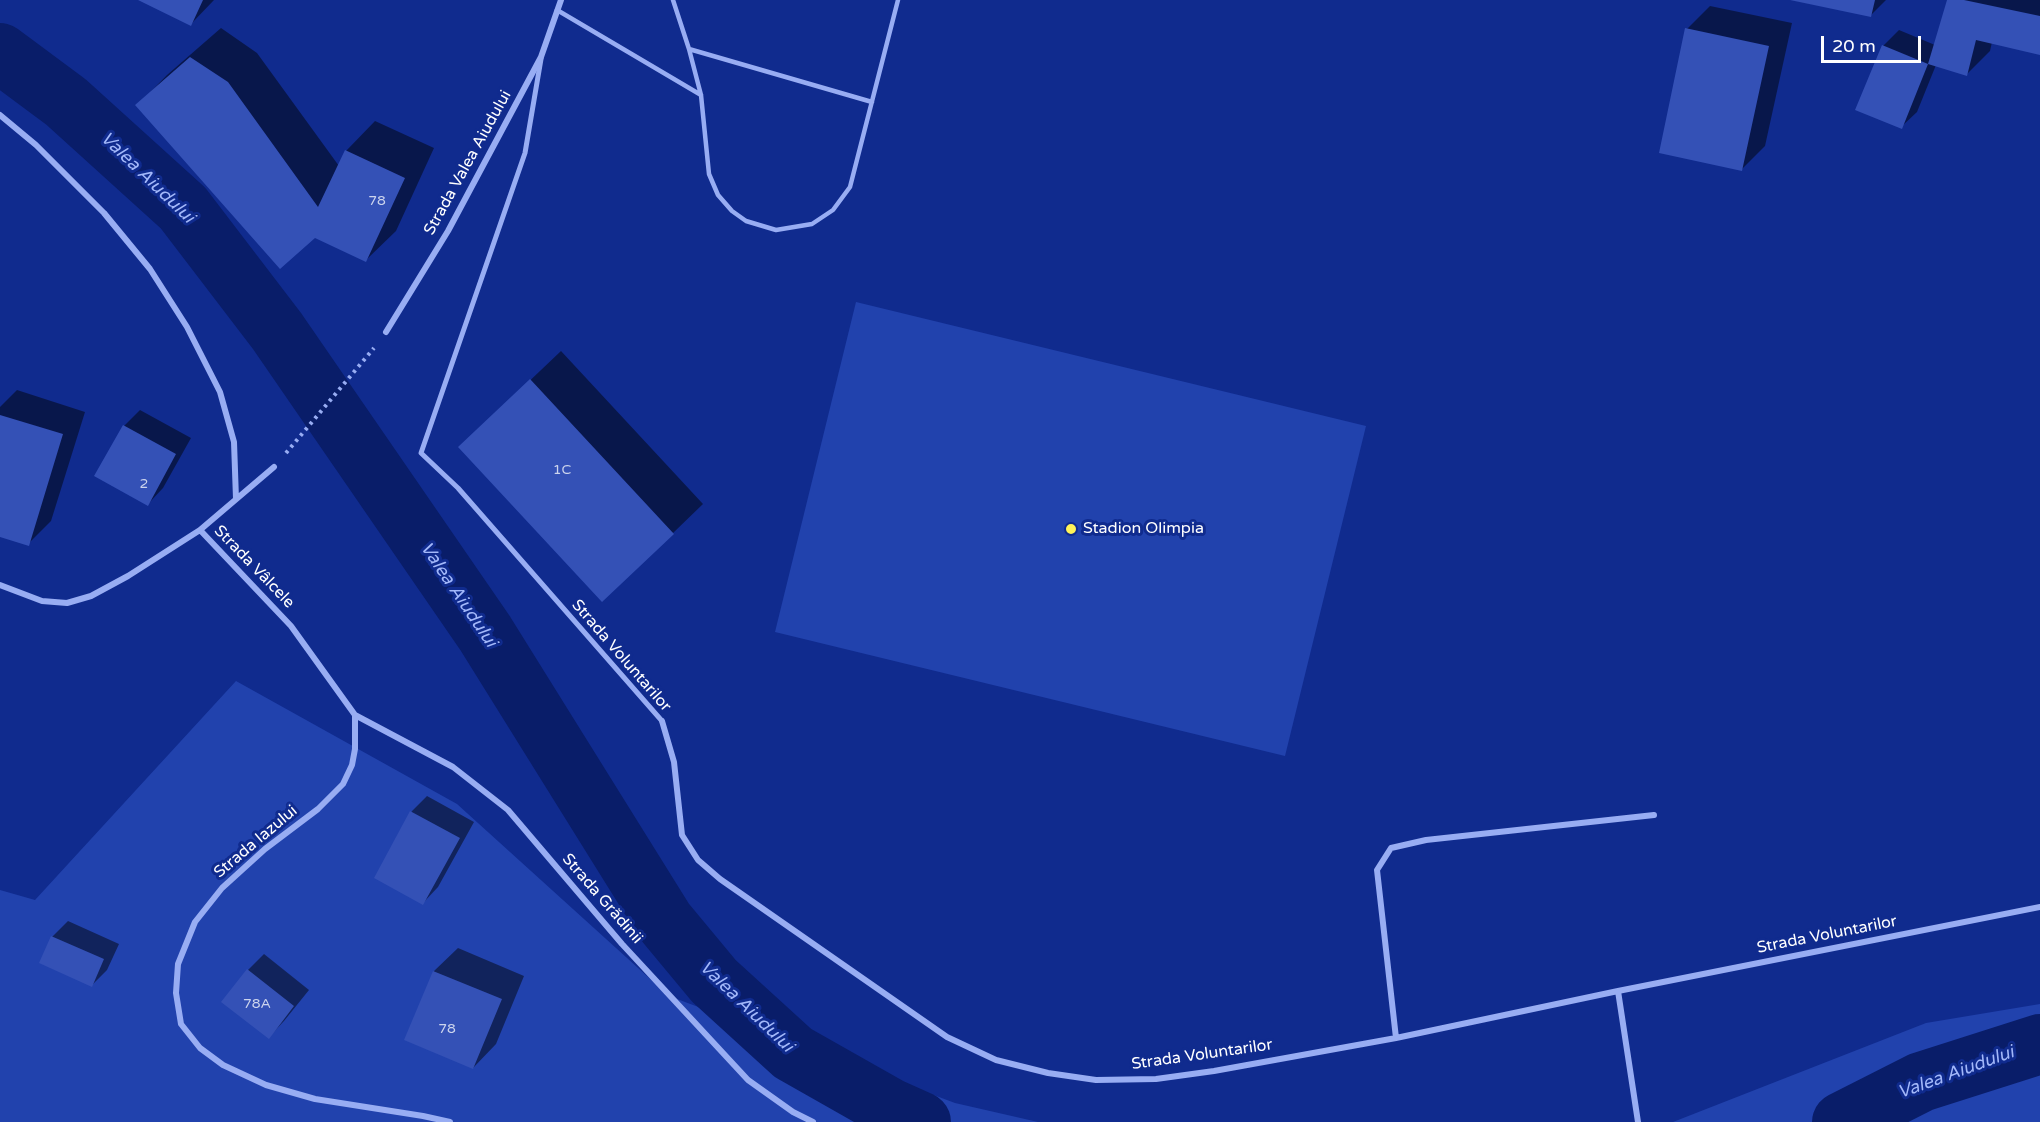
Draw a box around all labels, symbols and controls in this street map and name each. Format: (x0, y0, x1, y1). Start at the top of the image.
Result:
scale bar (1824, 24, 1924, 62)
text: 20 m (1832, 35, 1876, 57)
street label: Strada Valea Aiudului (420, 87, 516, 239)
water label: Valea Aiudului (96, 128, 198, 228)
house number: 78 (368, 193, 386, 209)
house number: 1C (553, 462, 571, 478)
house number: 2 (140, 476, 148, 492)
place label: Stadion Olimpia (1083, 519, 1204, 539)
street label: Strada Vâlcele (210, 522, 298, 612)
marker: Stadion Olimpia (1064, 522, 1078, 536)
water label: Valea Aiudului (415, 538, 501, 652)
street label: Strada Voluntarilor (567, 596, 675, 716)
street label: Strada Iazului (210, 802, 302, 882)
street label: Strada Grădinii (558, 850, 646, 948)
street label: Strada Voluntarilor (1755, 912, 1899, 958)
water label: Valea Aiudului (695, 957, 797, 1057)
house number: 78A (243, 996, 271, 1012)
house number: 78 (438, 1021, 456, 1037)
street label: Strada Voluntarilor (1130, 1036, 1274, 1074)
water label: Valea Aiudului (1895, 1042, 2017, 1104)

